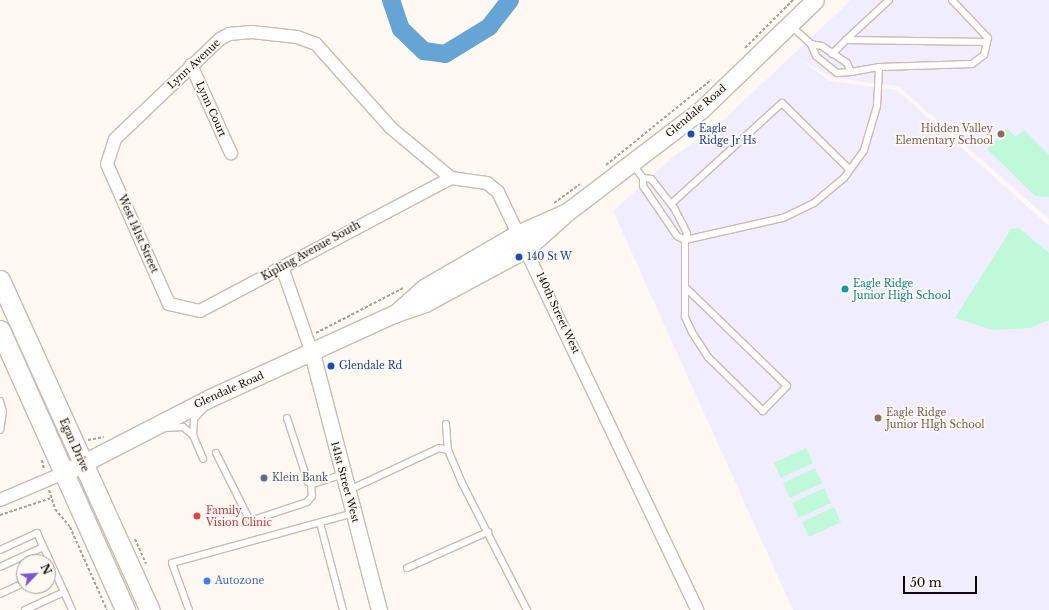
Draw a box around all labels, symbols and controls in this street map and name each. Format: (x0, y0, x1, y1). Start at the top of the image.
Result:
street label: Lynn Avenue (165, 37, 223, 91)
street label: Lynn Court (193, 79, 229, 139)
street label: Glendale Road (663, 82, 729, 140)
place label: Eagle Ridge Jr Hs (699, 122, 757, 146)
place label: Hidden Valley Elementary School (895, 122, 993, 146)
marker: Eagle Ridge Jr Hs (686, 129, 696, 139)
marker: Hidden Valley Elementary School (996, 129, 1006, 139)
street label: West 141st Street (115, 193, 161, 275)
street label: Kipling Avenue South (259, 219, 363, 283)
place label: 140 St W (527, 251, 572, 263)
marker: 140 St W (514, 252, 524, 262)
street label: 140th Street West (534, 270, 582, 356)
place label: Eagle Ridge Junior High School (853, 277, 951, 300)
marker: Eagle Ridge Junior High School (840, 284, 850, 294)
place label: Glendale Rd (339, 360, 402, 372)
marker: Glendale Rd (326, 361, 336, 371)
street label: Glendale Road (192, 369, 266, 411)
place label: Eagle Ridge Junior HIgh School (886, 406, 985, 430)
marker: Eagle Ridge Junior HIgh School (873, 413, 883, 423)
street label: Egan Drive (57, 416, 91, 474)
street label: 141st Street West (328, 440, 362, 524)
place label: Klein Bank (272, 472, 328, 484)
marker: Klein Bank (259, 473, 269, 483)
place label: Family Vision Clinic (206, 504, 272, 528)
marker: Family Vision Clinic (191, 510, 203, 522)
north arrow (16, 554, 56, 594)
text: N (37, 562, 54, 577)
scale bar (905, 568, 979, 594)
place label: Autozone (215, 575, 264, 587)
text: 50 m (910, 575, 942, 590)
marker: Autozone (202, 576, 212, 586)

